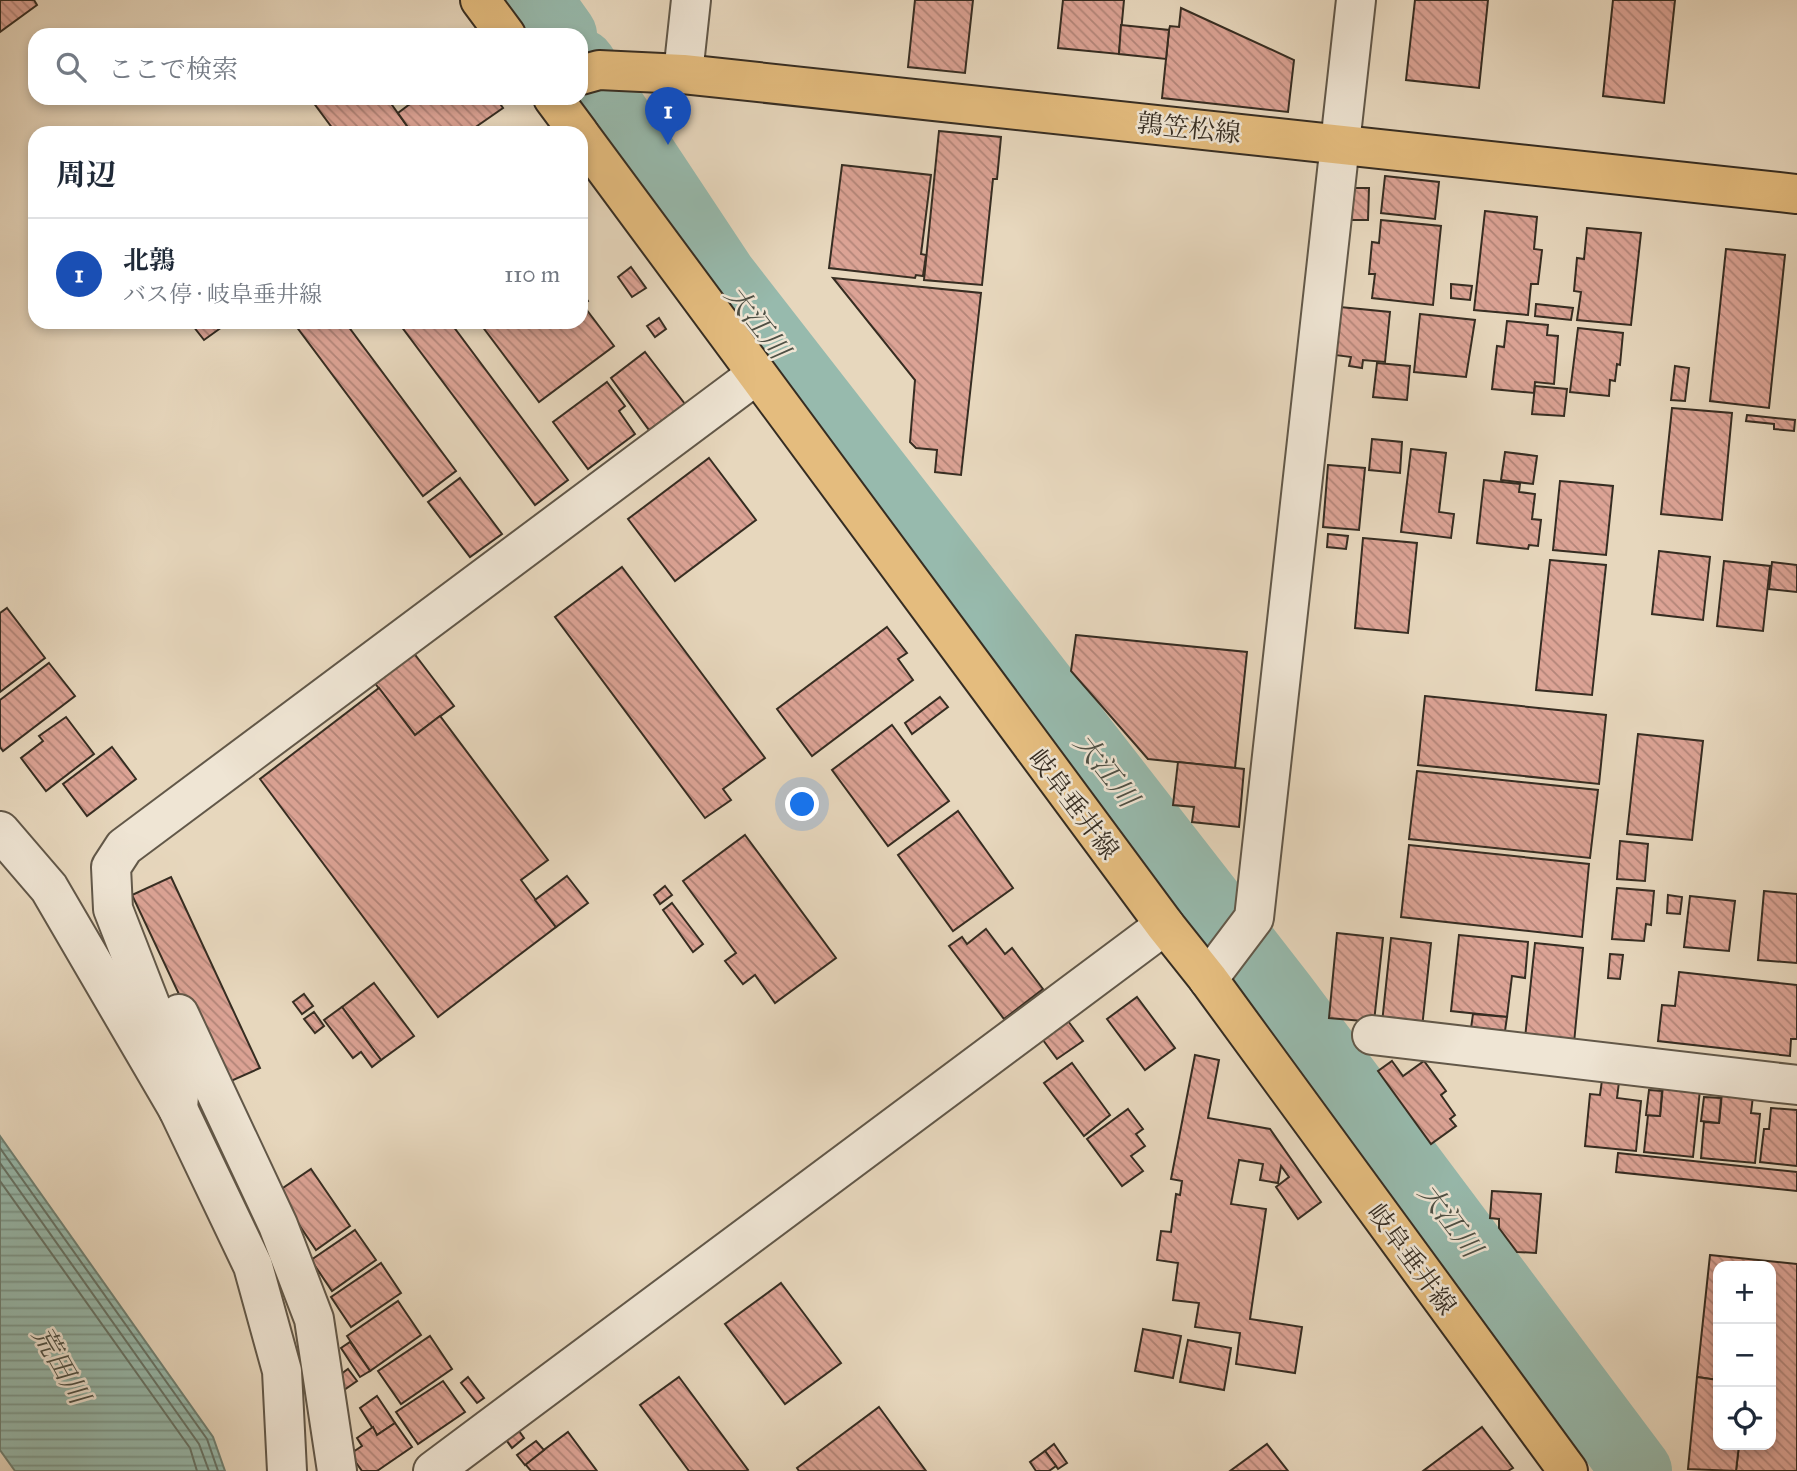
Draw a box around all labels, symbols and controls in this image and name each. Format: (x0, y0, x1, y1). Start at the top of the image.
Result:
search box (28, 28, 588, 105)
icon: search (52, 48, 90, 86)
text: ここで検索 (108, 53, 238, 85)
pin: 1 (645, 87, 691, 145)
street label: 鶉笠松線 (1136, 107, 1242, 149)
text: 周辺 (56, 157, 116, 193)
text: 北鶉 (123, 244, 175, 276)
text: 1 (74, 260, 84, 288)
text: 110 m (504, 260, 560, 288)
water label: 大江川 (717, 278, 798, 368)
text: バス停 · 岐阜垂井線 (123, 280, 322, 308)
water label: 大江川 (1066, 726, 1147, 816)
street label: 岐阜垂井線 (1022, 742, 1126, 866)
your location (785, 787, 819, 821)
water label: 大江川 (1411, 1176, 1491, 1266)
street label: 岐阜垂井線 (1361, 1197, 1463, 1321)
map controls (1713, 1261, 1776, 1450)
button: + (1713, 1261, 1776, 1324)
water label: 荒田川 (25, 1320, 99, 1413)
button: − (1713, 1324, 1776, 1387)
button: locate (1713, 1387, 1776, 1450)

